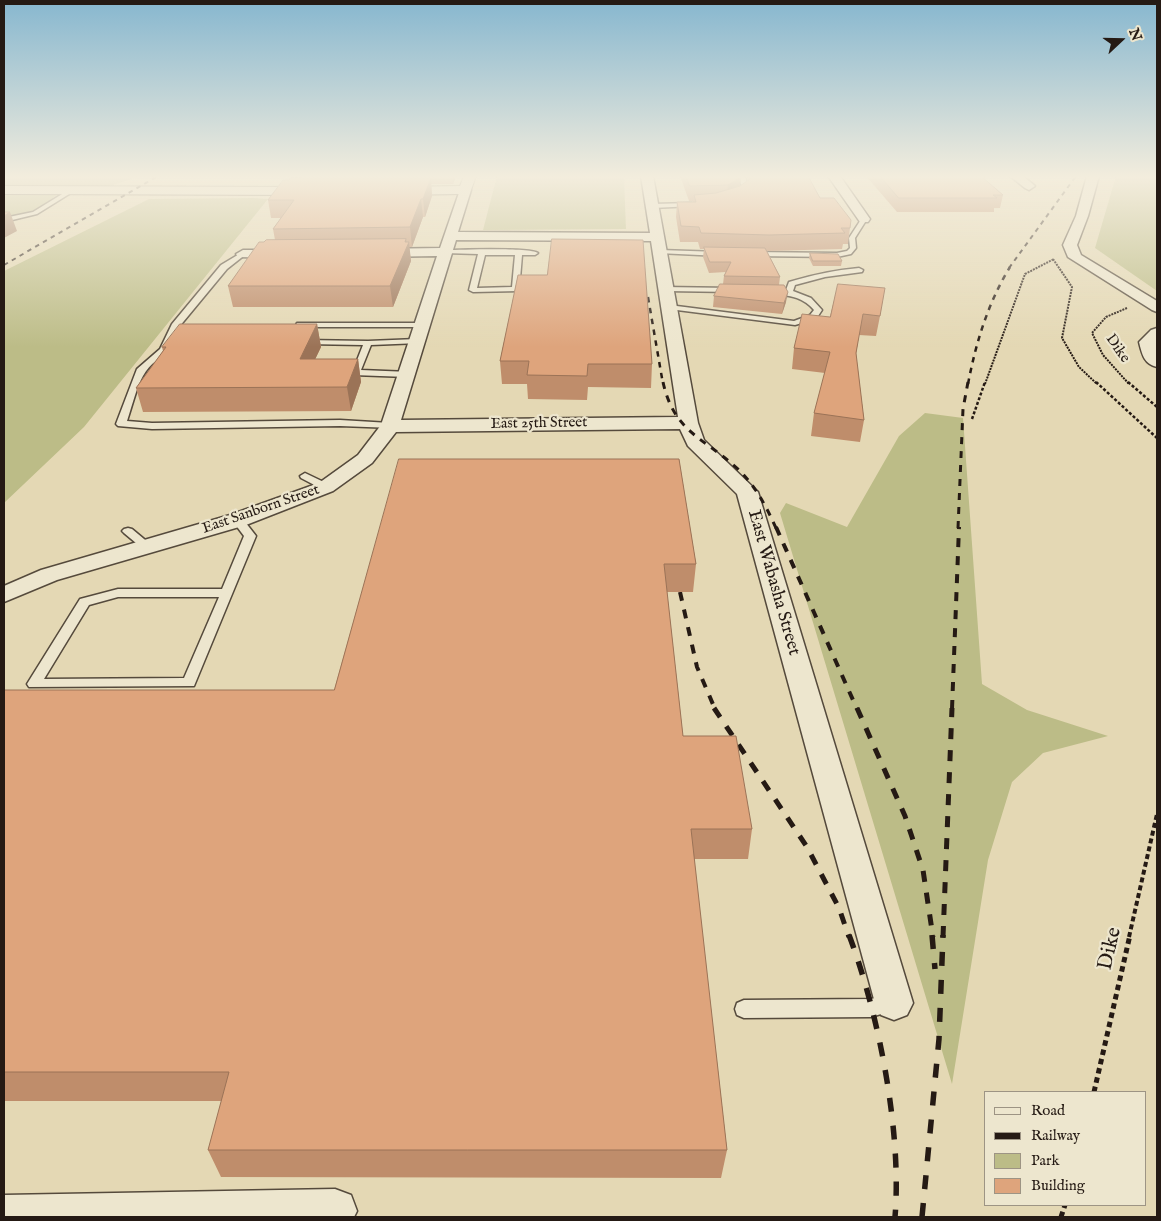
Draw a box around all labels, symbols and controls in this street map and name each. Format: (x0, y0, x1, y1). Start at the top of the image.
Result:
north arrow (1096, 15, 1146, 65)
text: N (1124, 26, 1146, 44)
street label: Dike (1101, 331, 1133, 367)
street label: East 25th Street (491, 414, 587, 434)
street label: East Sanborn Street (200, 482, 322, 538)
street label: East Wabasha Street (742, 508, 804, 658)
street label: Dike (1094, 925, 1128, 973)
legend (984, 1091, 1146, 1206)
text: Road (1031, 1101, 1065, 1120)
text: Railway (1031, 1126, 1080, 1145)
text: Park (1031, 1151, 1060, 1170)
text: Building (1031, 1176, 1085, 1195)

